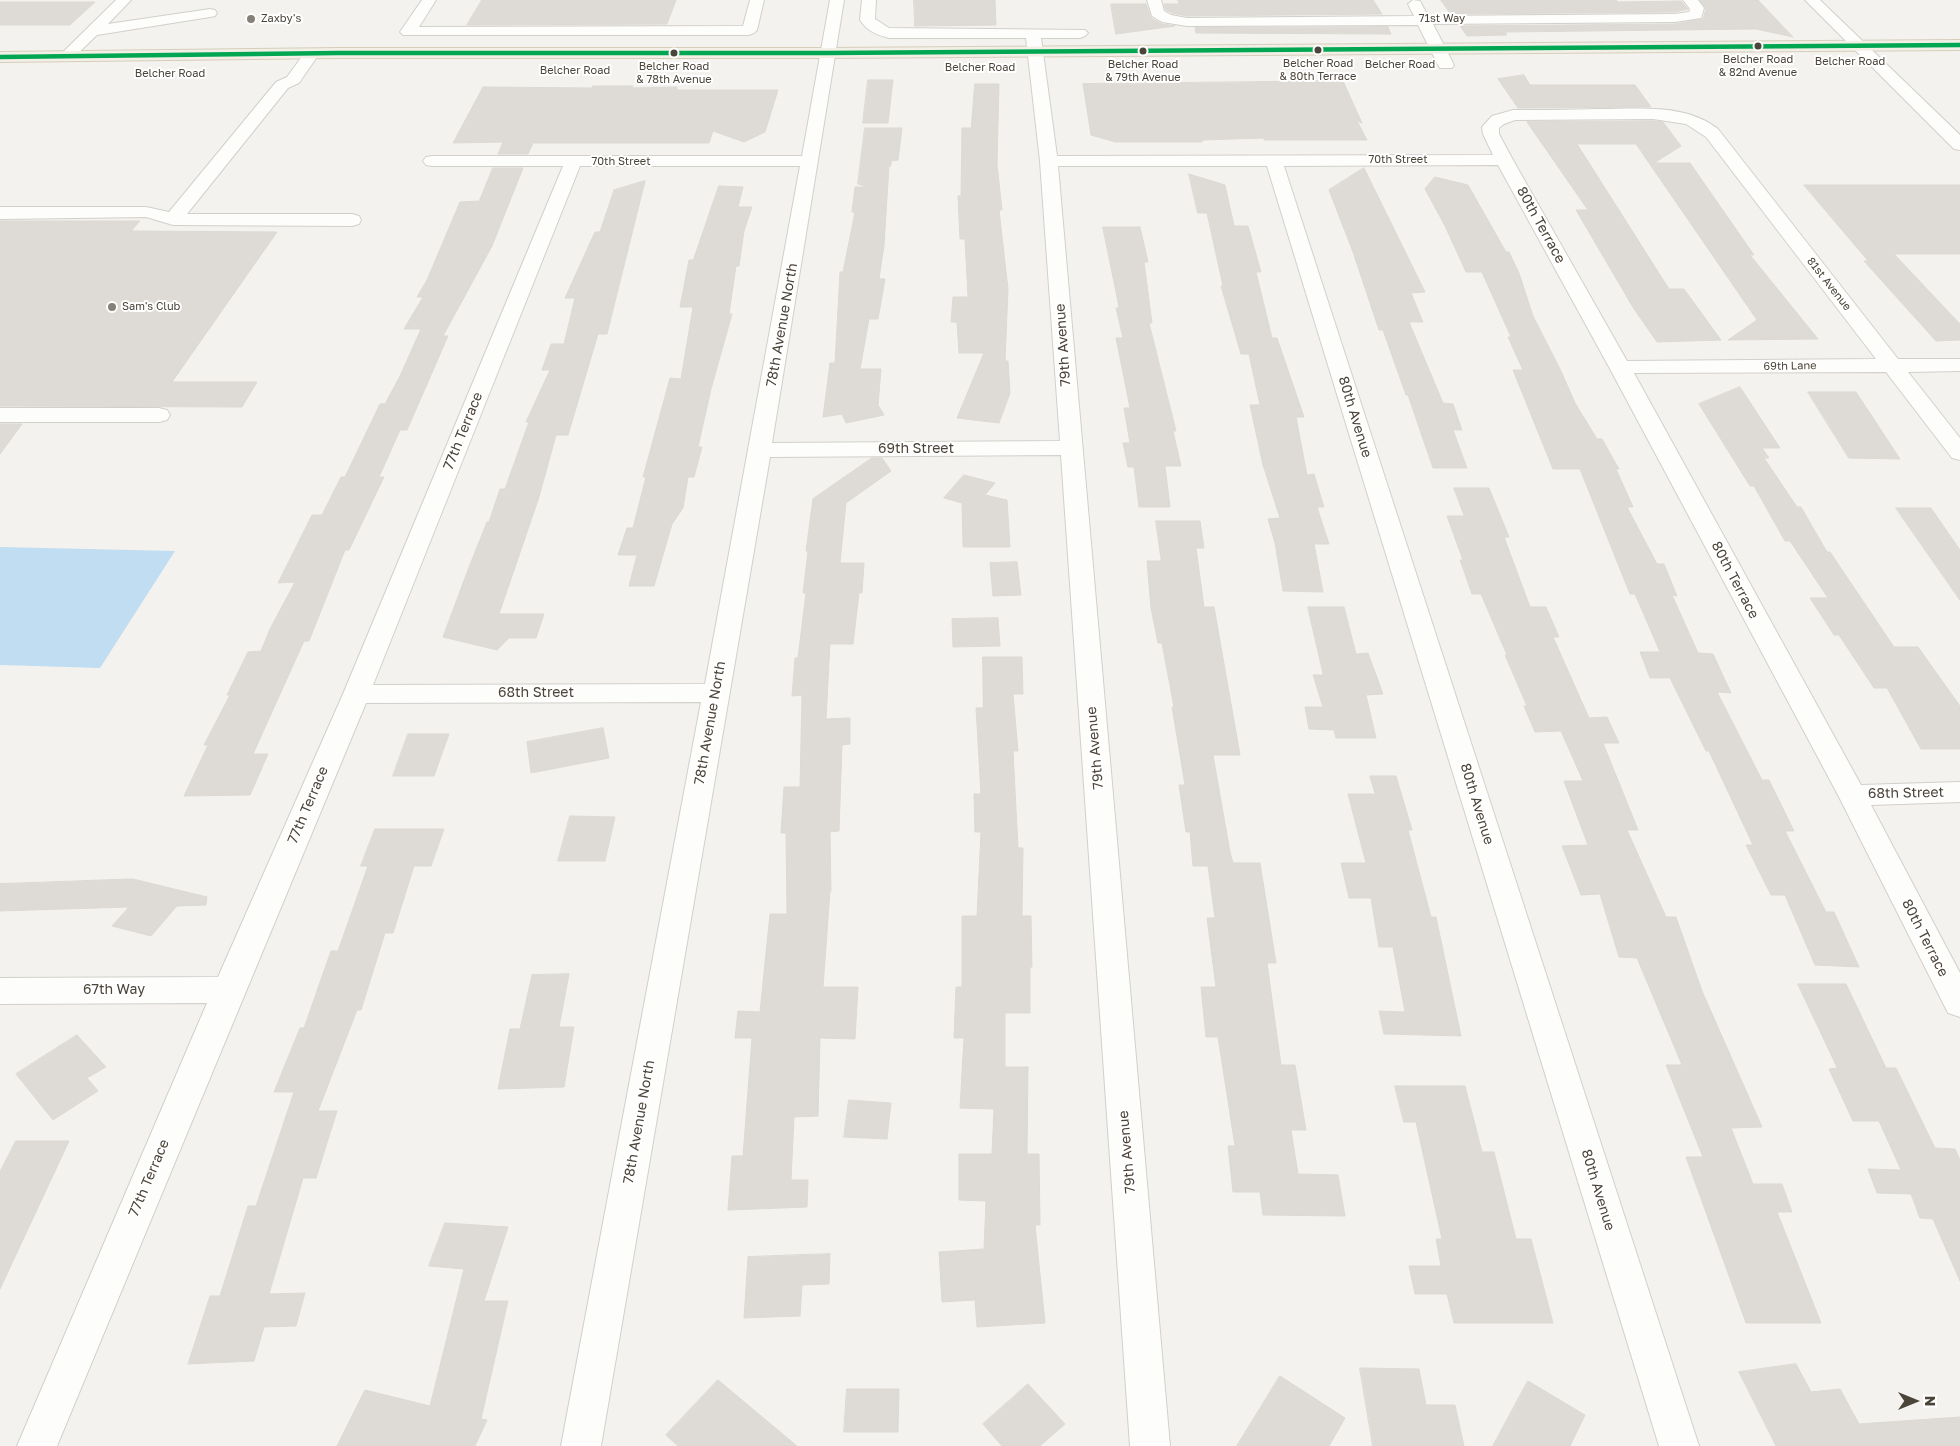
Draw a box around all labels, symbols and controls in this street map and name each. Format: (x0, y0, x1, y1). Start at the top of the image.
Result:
place label: Zaxby's (261, 12, 301, 26)
street label: 71st Way (1419, 12, 1465, 26)
marker: Zaxby's (245, 13, 257, 25)
marker: Belcher Road & 82nd Avenue (1753, 41, 1763, 51)
marker: Belcher Road & 80th Terrace (1313, 45, 1323, 55)
marker: Belcher Road & 79th Avenue (1138, 46, 1148, 56)
marker: Belcher Road & 78th Avenue (669, 48, 679, 58)
place label: Belcher Road & 82nd Avenue (1719, 53, 1797, 79)
street label: Belcher Road (1815, 55, 1885, 69)
place label: Belcher Road & 80th Terrace (1280, 57, 1356, 83)
place label: Belcher Road & 79th Avenue (1105, 58, 1181, 84)
street label: Belcher Road (1365, 58, 1435, 72)
place label: Belcher Road & 78th Avenue (636, 60, 712, 86)
street label: Belcher Road (945, 61, 1015, 75)
street label: Belcher Road (540, 64, 610, 78)
street label: Belcher Road (135, 67, 205, 81)
street label: 70th Street (1368, 153, 1428, 167)
street label: 70th Street (591, 155, 651, 169)
street label: 80th Terrace (1513, 184, 1569, 266)
street label: 81st Avenue (1804, 255, 1854, 313)
street label: 78th Avenue North (763, 262, 801, 388)
place label: Sam's Club (122, 300, 180, 314)
marker: Sam's Club (106, 301, 118, 313)
street label: 79th Avenue (1052, 303, 1074, 387)
street label: 69th Lane (1763, 359, 1817, 373)
street label: 80th Avenue (1335, 374, 1375, 460)
street label: 77th Terrace (440, 390, 486, 472)
street label: 69th Street (878, 441, 954, 457)
street label: 80th Terrace (1708, 539, 1762, 621)
street label: 78th Avenue North (691, 660, 729, 786)
street label: 68th Street (498, 685, 574, 701)
street label: 79th Avenue (1083, 706, 1107, 790)
street label: 80th Avenue (1457, 761, 1497, 847)
street label: 77th Terrace (284, 764, 332, 846)
street label: 68th Street (1868, 784, 1944, 802)
street label: 80th Terrace (1898, 896, 1952, 980)
street label: 67th Way (83, 982, 145, 998)
street label: 78th Avenue North (620, 1059, 658, 1185)
street label: 79th Avenue (1115, 1110, 1139, 1194)
street label: 77th Terrace (125, 1137, 173, 1219)
street label: 80th Avenue (1578, 1147, 1618, 1233)
north arrow (1890, 1376, 1940, 1426)
text: N (1922, 1396, 1939, 1406)

